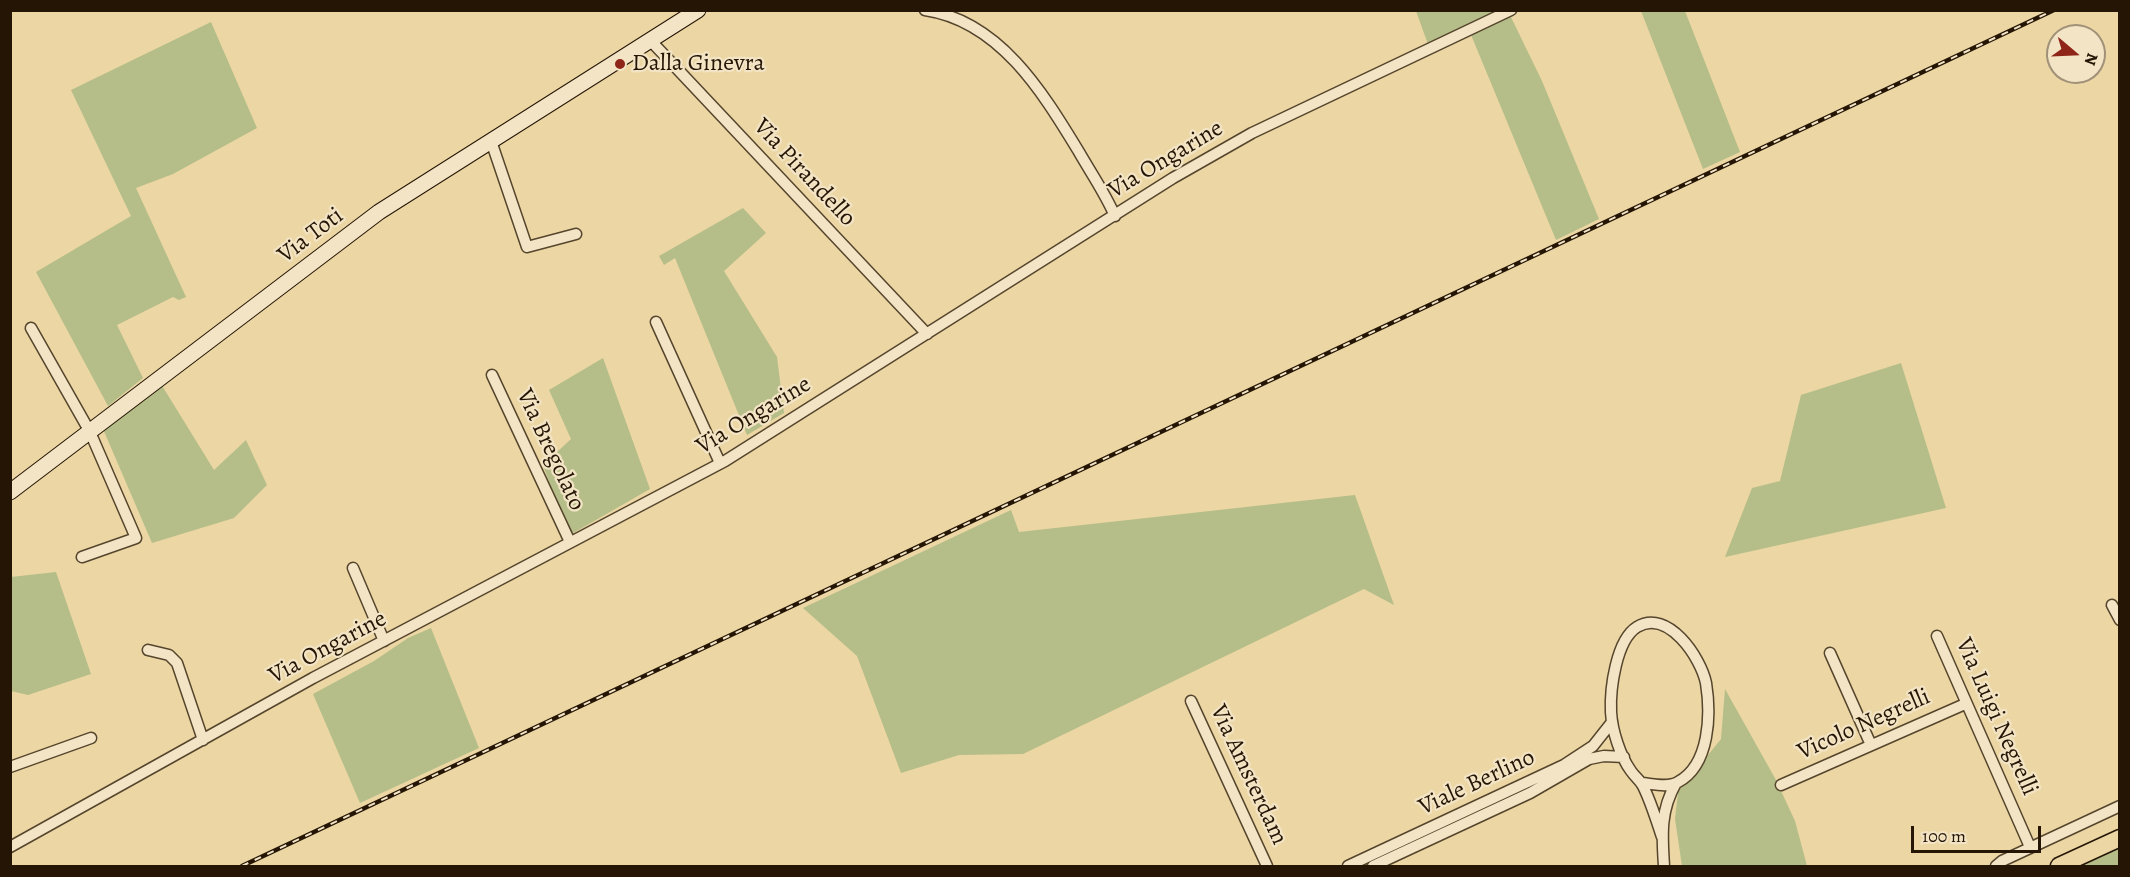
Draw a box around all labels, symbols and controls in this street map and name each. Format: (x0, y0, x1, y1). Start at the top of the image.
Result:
north arrow (2046, 24, 2106, 84)
place label: Dalla Ginevra (632, 50, 765, 78)
text: N (2079, 50, 2103, 68)
marker: Dalla Ginevra (613, 57, 627, 71)
street label: Via Pirandello (747, 113, 861, 233)
street label: Via Ongarine (1103, 114, 1229, 206)
street label: Via Toti (273, 202, 349, 270)
street label: Via Ongarine (691, 370, 817, 462)
street label: Via Bregolato (509, 385, 591, 515)
street label: Via Ongarine (264, 605, 392, 691)
street label: Via Luigi Negrelli (1948, 634, 2044, 800)
street label: Vicolo Negrelli (1793, 683, 1935, 767)
street label: Via Amsterdam (1203, 700, 1293, 850)
street label: Viale Berlino (1414, 744, 1540, 822)
scale bar (1914, 814, 2044, 852)
text: 100 m (1922, 824, 1966, 848)

